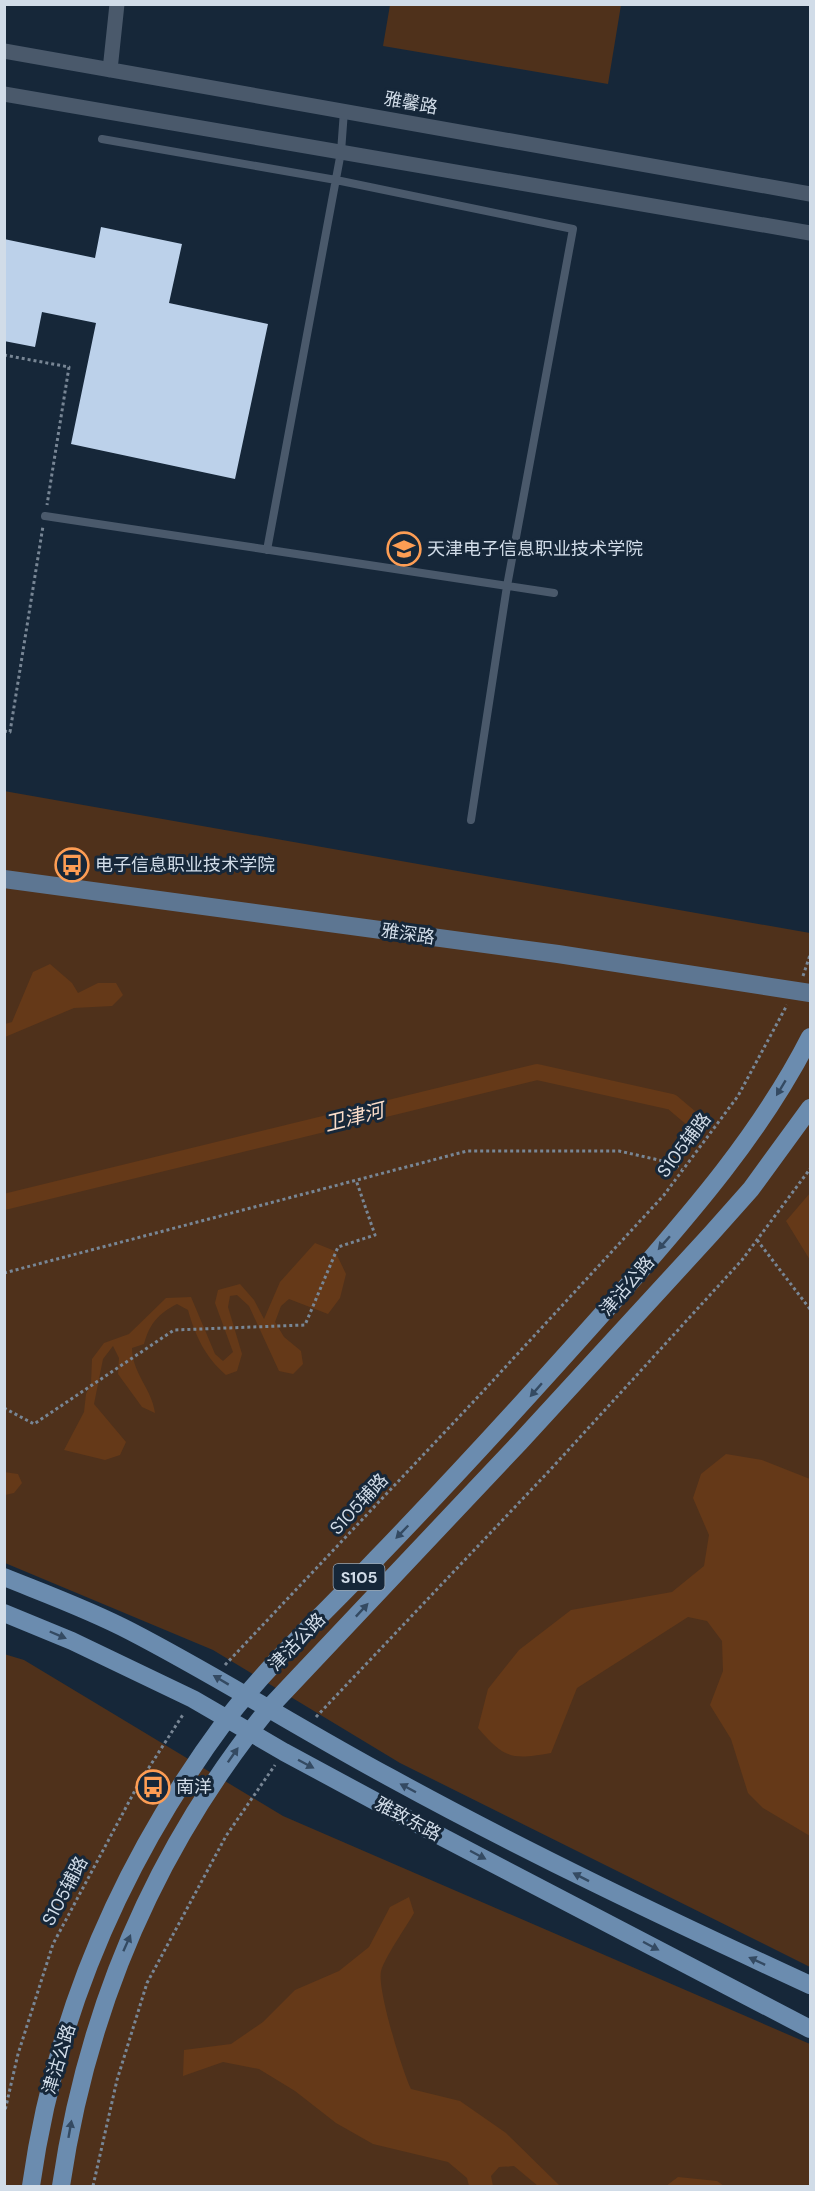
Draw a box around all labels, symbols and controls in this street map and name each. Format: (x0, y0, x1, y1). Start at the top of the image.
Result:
street label: 雅馨路 (382, 86, 440, 120)
school or university icon: 天津电子信息职业技术学院 (386, 531, 422, 567)
place label: 天津电子信息职业技术学院 (427, 537, 643, 561)
bus stop icon: 电子信息职业技术学院 (54, 847, 90, 883)
place label: 电子信息职业技术学院 (95, 853, 275, 877)
street label: 雅深路 (380, 918, 436, 950)
one-way arrow (776, 1080, 787, 1096)
water label: 卫津河 (322, 1096, 390, 1137)
street label: S105辅路 (652, 1108, 716, 1182)
one-way arrow (658, 1235, 671, 1250)
street label: 津沽公路 (594, 1251, 660, 1321)
one-way arrow (529, 1382, 543, 1397)
street label: S105辅路 (325, 1468, 393, 1540)
one-way arrow (396, 1524, 410, 1538)
road number: S105 (334, 1564, 385, 1590)
one-way arrow (355, 1602, 369, 1617)
street label: 津沽公路 (263, 1608, 331, 1676)
one-way arrow (50, 1630, 68, 1640)
one-way arrow (212, 1675, 229, 1686)
one-way arrow (227, 1747, 238, 1763)
one-way arrow (297, 1759, 314, 1769)
bus stop icon: 南洋 (135, 1769, 171, 1805)
place label: 南洋 (176, 1775, 212, 1799)
one-way arrow (399, 1783, 416, 1793)
street label: 雅致东路 (371, 1792, 445, 1846)
one-way arrow (469, 1850, 487, 1860)
street label: S105辅路 (37, 1852, 93, 1930)
one-way arrow (573, 1872, 590, 1881)
one-way arrow (122, 1933, 132, 1951)
one-way arrow (642, 1940, 660, 1950)
one-way arrow (749, 1956, 766, 1965)
street label: 津沽公路 (37, 2021, 81, 2097)
one-way arrow (65, 2119, 74, 2138)

